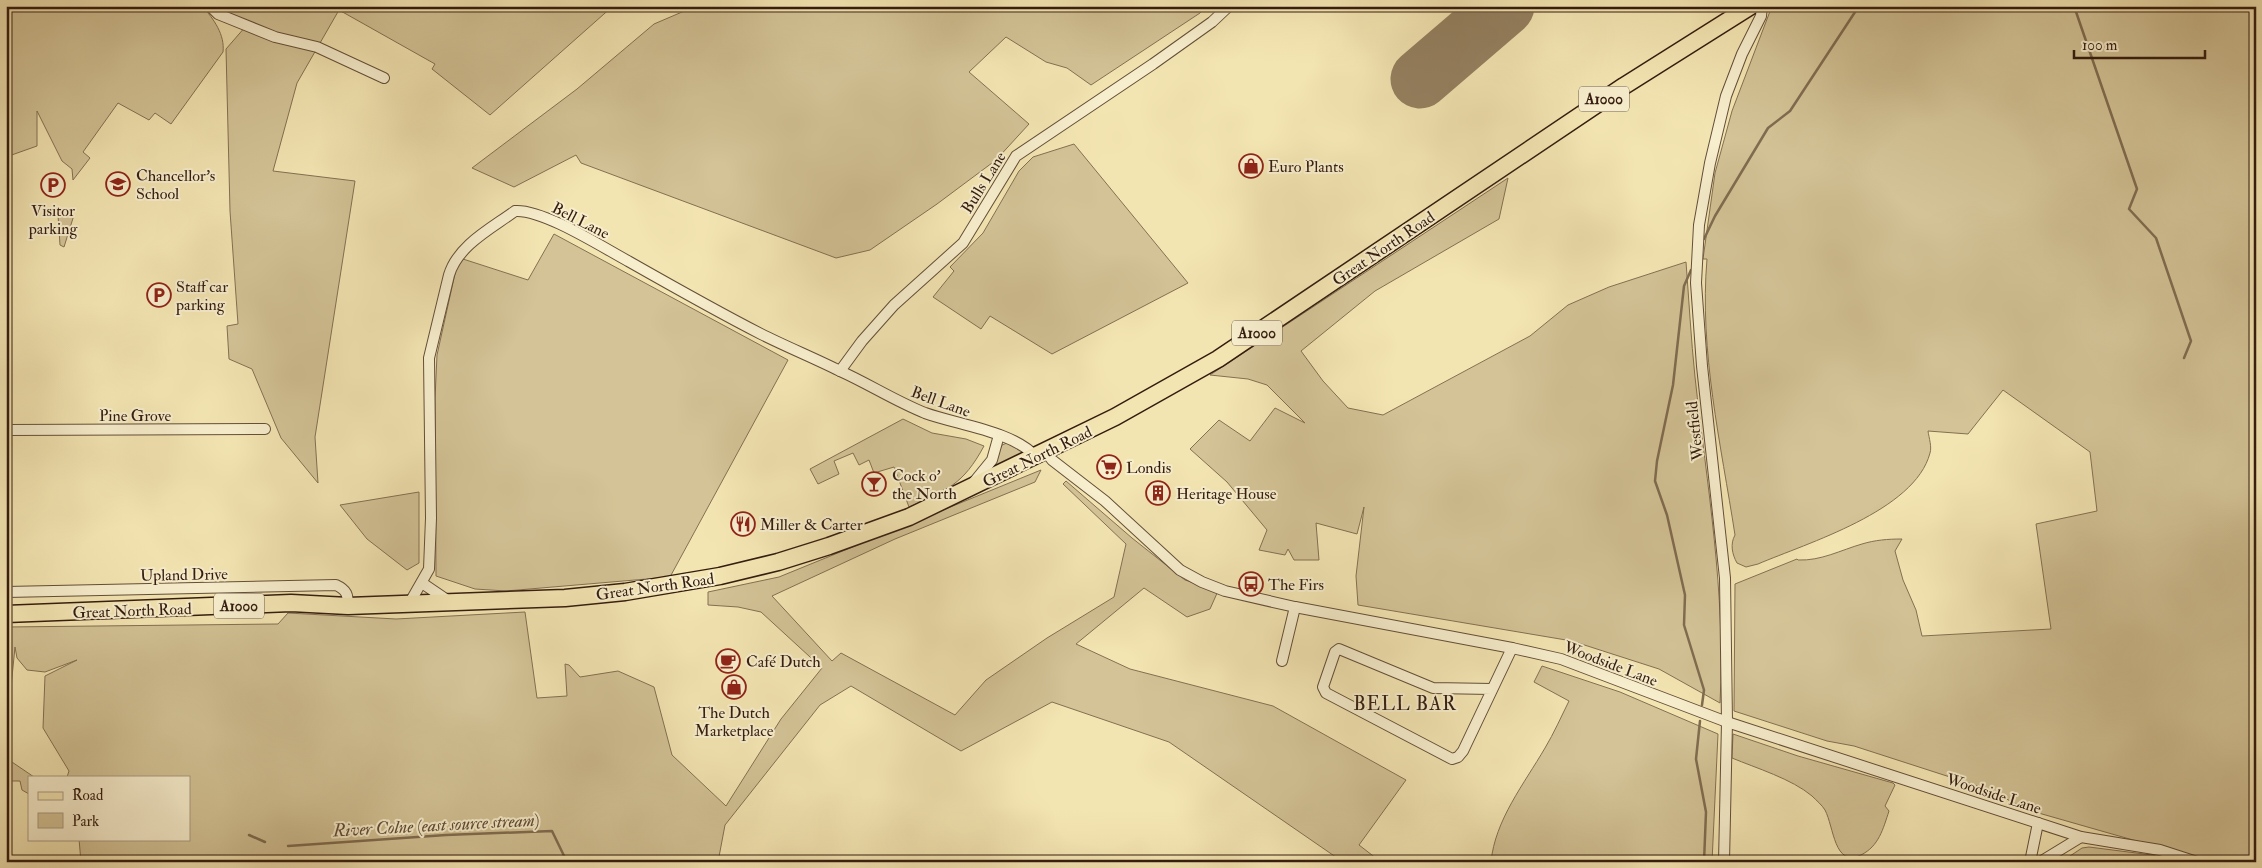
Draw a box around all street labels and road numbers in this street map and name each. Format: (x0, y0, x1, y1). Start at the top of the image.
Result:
road number: A1000 (1579, 86, 1629, 112)
street label: Bulls Lane (957, 148, 1011, 217)
street label: Bell Lane (548, 198, 613, 244)
street label: Great North Road (1329, 207, 1439, 290)
road number: A1000 (1232, 320, 1282, 346)
street label: Bell Lane (908, 382, 973, 422)
street label: Westfield (1682, 400, 1708, 463)
street label: Pine Grove (99, 406, 171, 426)
street label: Great North Road (979, 422, 1095, 492)
street label: Upland Drive (140, 564, 228, 587)
street label: Great North Road (595, 569, 716, 605)
road number: A1000 (214, 594, 264, 618)
street label: Great North Road (72, 599, 192, 623)
street label: Woodside Lane (1560, 637, 1661, 691)
street label: Woodside Lane (1943, 769, 2044, 819)

